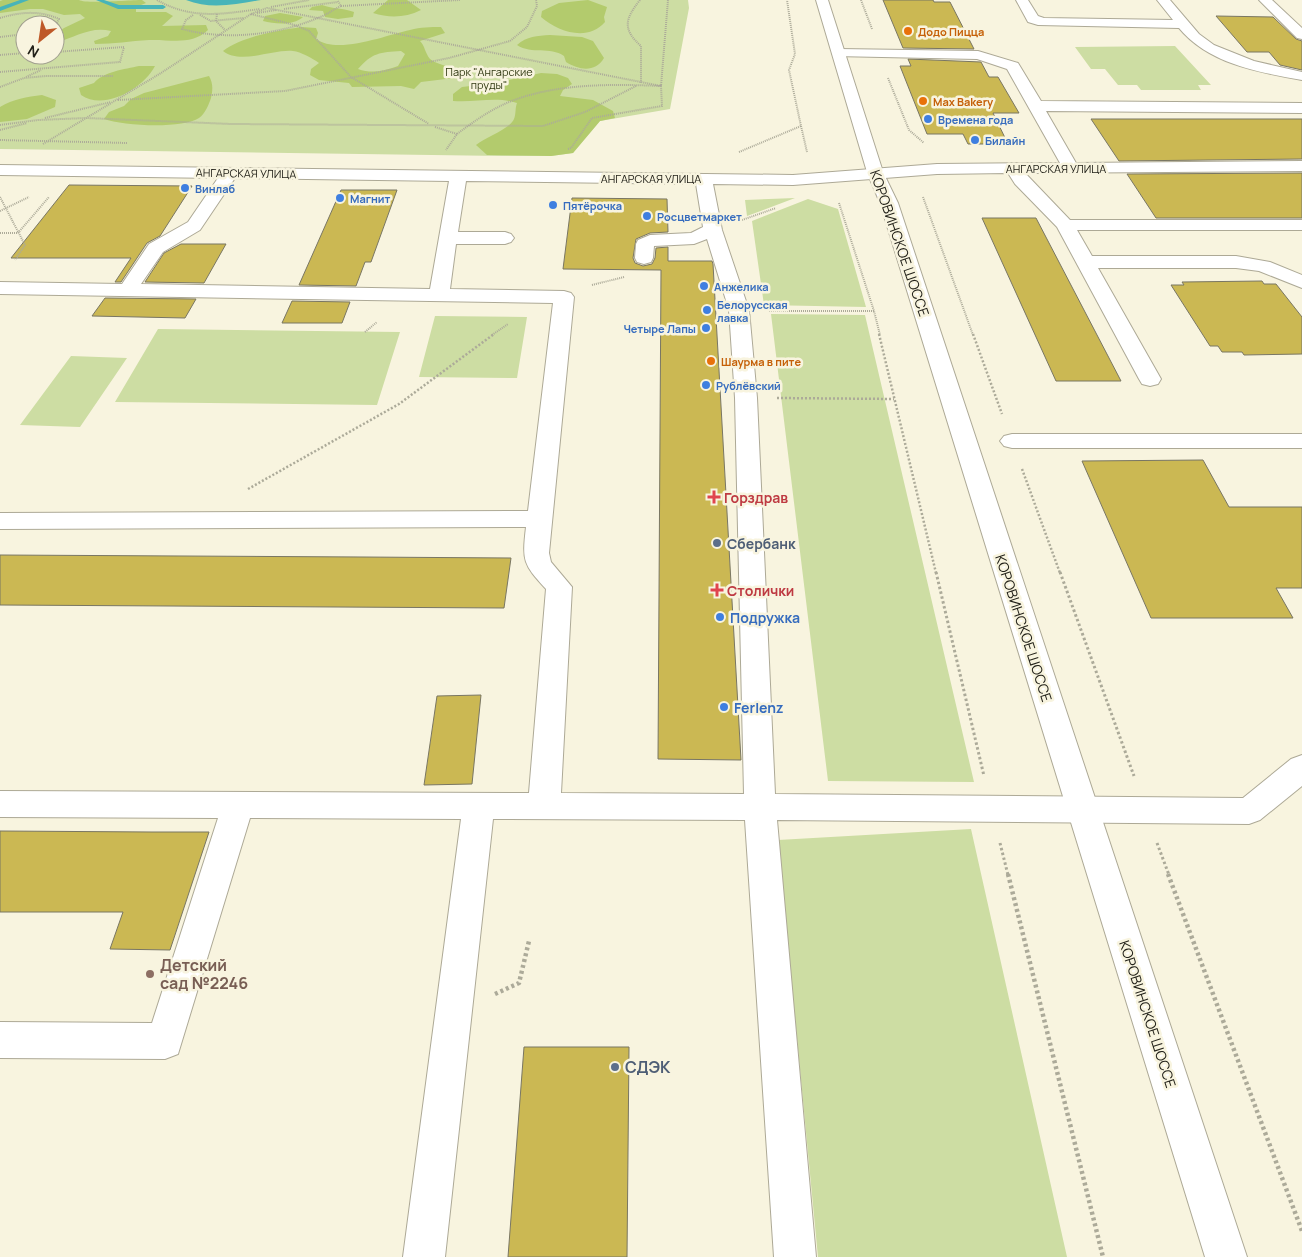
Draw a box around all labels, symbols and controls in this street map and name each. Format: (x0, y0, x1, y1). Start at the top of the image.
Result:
north arrow (15, 15, 65, 65)
place label: Додо Пицца (918, 24, 984, 39)
marker: Додо Пицца (902, 25, 914, 37)
text: N (24, 41, 42, 62)
park label: Парк "Ангарские пруды" (445, 64, 533, 92)
place label: Max Bakery (933, 94, 994, 109)
marker: Max Bakery (917, 95, 929, 107)
place label: Времена года (938, 112, 1013, 127)
marker: Времена года (922, 113, 934, 125)
place label: Билайн (985, 133, 1025, 148)
marker: Билайн (969, 134, 981, 146)
street label: АНГАРСКАЯ УЛИЦА (1006, 161, 1106, 176)
street label: АНГАРСКАЯ УЛИЦА (196, 165, 296, 181)
street label: КОРОВИНСКОЕ ШОССЕ (866, 167, 934, 319)
street label: АНГАРСКАЯ УЛИЦА (601, 171, 701, 186)
place label: Винлаб (195, 181, 235, 196)
marker: Винлаб (179, 182, 191, 194)
place label: Магнит (350, 191, 391, 206)
marker: Магнит (334, 192, 346, 204)
place label: Пятёрочка (563, 198, 622, 213)
marker: Пятёрочка (547, 199, 559, 211)
place label: Росцветмаркет (657, 209, 742, 224)
marker: Росцветмаркет (641, 210, 653, 222)
place label: Анжелика (714, 279, 769, 294)
marker: Анжелика (698, 280, 710, 292)
place label: Белорусская лавка (717, 297, 788, 325)
marker: Белорусская лавка (701, 304, 713, 316)
place label: Четыре Лапы (623, 321, 696, 336)
marker: Четыре Лапы (700, 322, 712, 334)
place label: Шаурма в пите (721, 354, 801, 369)
marker: Шаурма в пите (705, 355, 717, 367)
place label: Рублёвский (716, 378, 781, 393)
marker: Рублёвский (700, 379, 712, 391)
place label: Горздрав (724, 488, 788, 507)
marker: Горздрав (708, 491, 720, 503)
place label: Сбербанк (727, 534, 796, 553)
marker: Сбербанк (711, 537, 723, 549)
street label: КОРОВИНСКОЕ ШОССЕ (991, 552, 1057, 704)
place label: Столички (727, 581, 794, 600)
marker: Столички (711, 584, 723, 596)
place label: Подружка (730, 608, 800, 627)
marker: Подружка (714, 611, 726, 623)
place label: Ferlenz (734, 698, 784, 717)
marker: Ferlenz (718, 701, 730, 713)
street label: КОРОВИНСКОЕ ШОССЕ (1115, 938, 1181, 1090)
place label: Детский сад №2246 (160, 954, 248, 994)
marker: Детский сад №2246 (144, 968, 156, 980)
place label: СДЭК (625, 1056, 671, 1078)
marker: СДЭК (609, 1061, 621, 1073)

